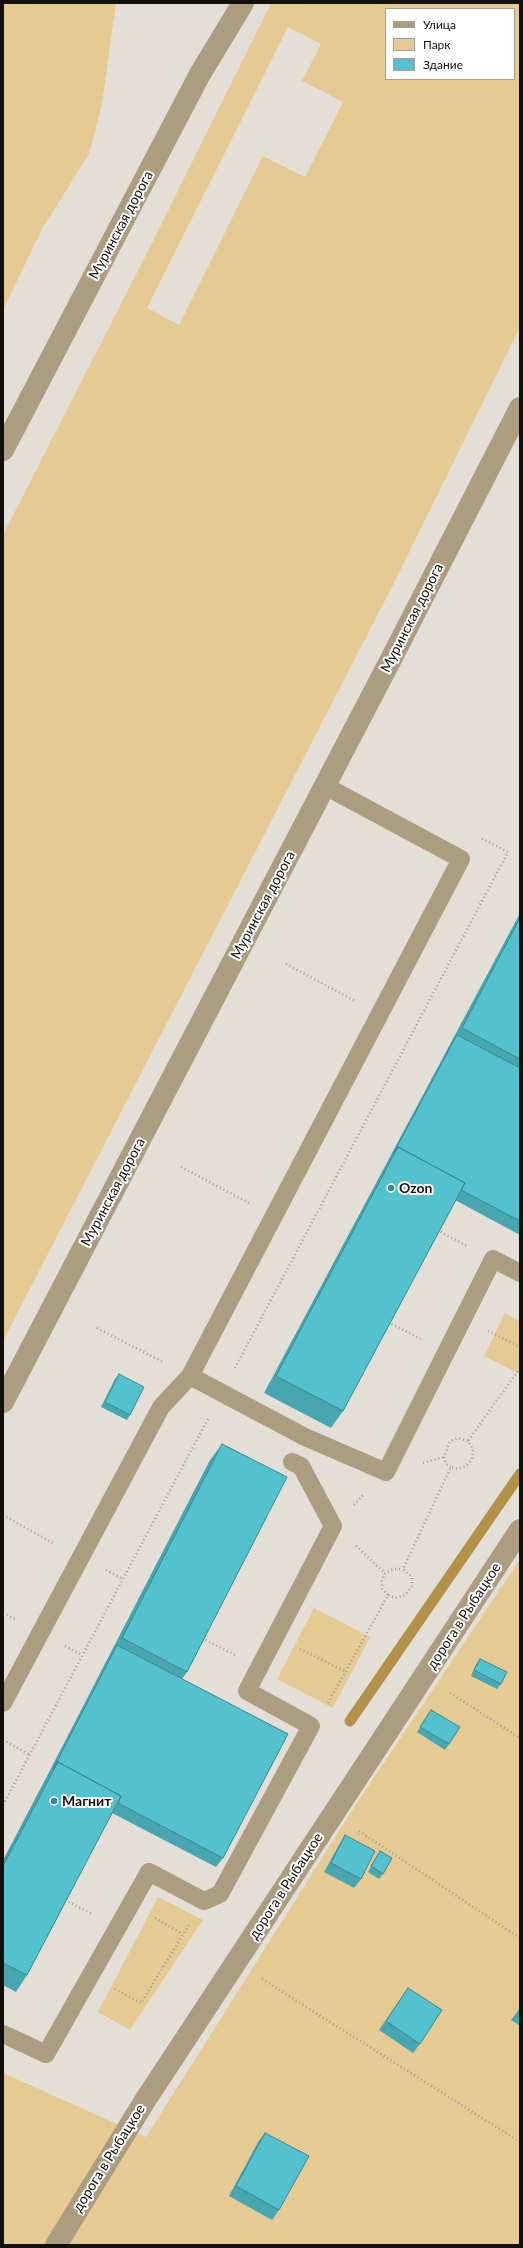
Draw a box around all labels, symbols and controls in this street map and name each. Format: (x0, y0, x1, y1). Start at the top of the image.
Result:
legend (385, 8, 515, 80)
text: Улица (423, 17, 456, 32)
text: Парк (423, 37, 451, 52)
text: Здание (423, 57, 463, 72)
street label: Муринская дорога (85, 168, 157, 282)
street label: Муринская дорога (377, 561, 447, 675)
street label: Муринская дорога (227, 848, 299, 962)
street label: Муринская дорога (77, 1135, 149, 1249)
place label: Ozon (399, 1180, 432, 1196)
marker: Ozon (386, 1183, 396, 1193)
street label: дорога в Рыбацкое (423, 1560, 505, 1672)
place label: Магнит (62, 1793, 111, 1809)
marker: Магнит (49, 1796, 59, 1806)
street label: дорога в Рыбацкое (245, 1830, 327, 1942)
street label: дорога в Рыбацкое (69, 2101, 149, 2215)

